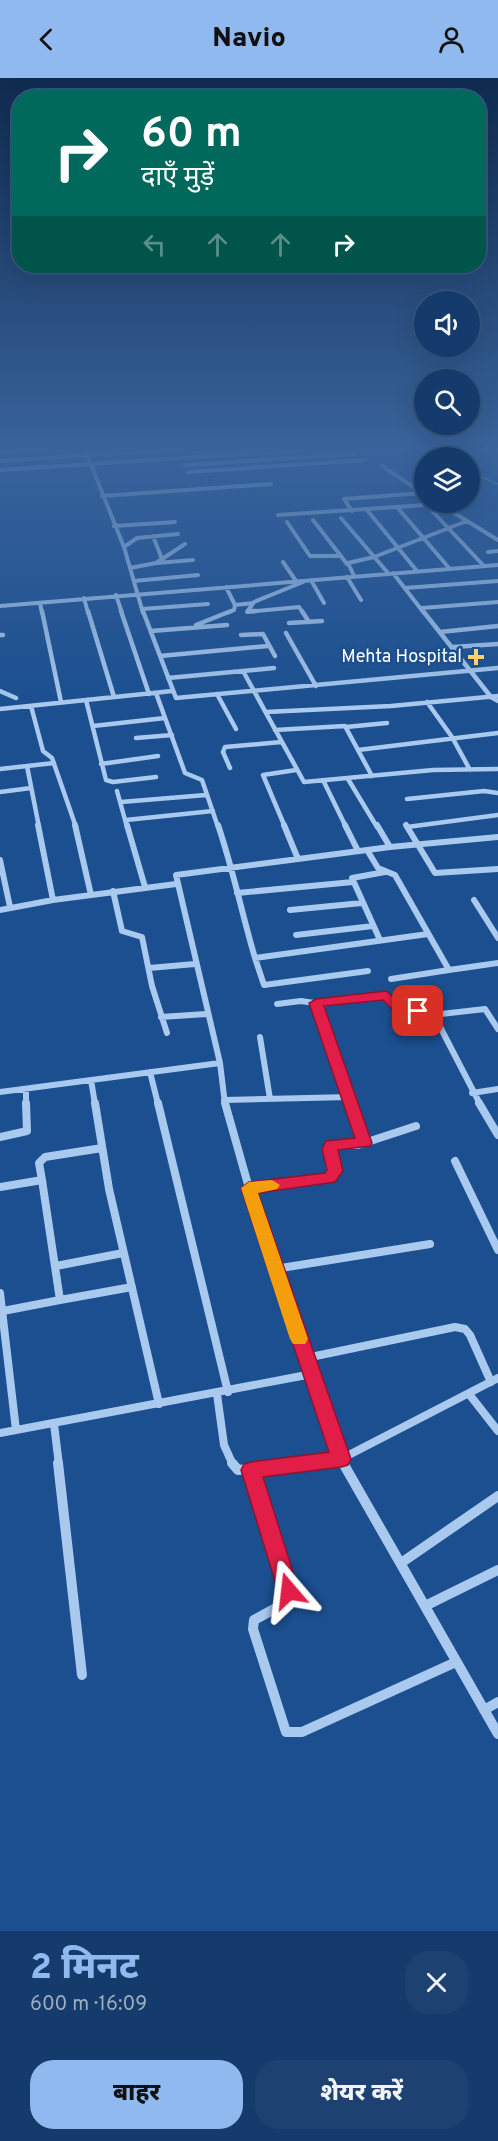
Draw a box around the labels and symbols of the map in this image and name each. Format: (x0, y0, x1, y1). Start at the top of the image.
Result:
place label: Mehta Hospital (341, 646, 462, 669)
marker: Mehta Hospital (467, 648, 485, 666)
pin (392, 985, 443, 1036)
position arrow (257, 1559, 321, 1623)

